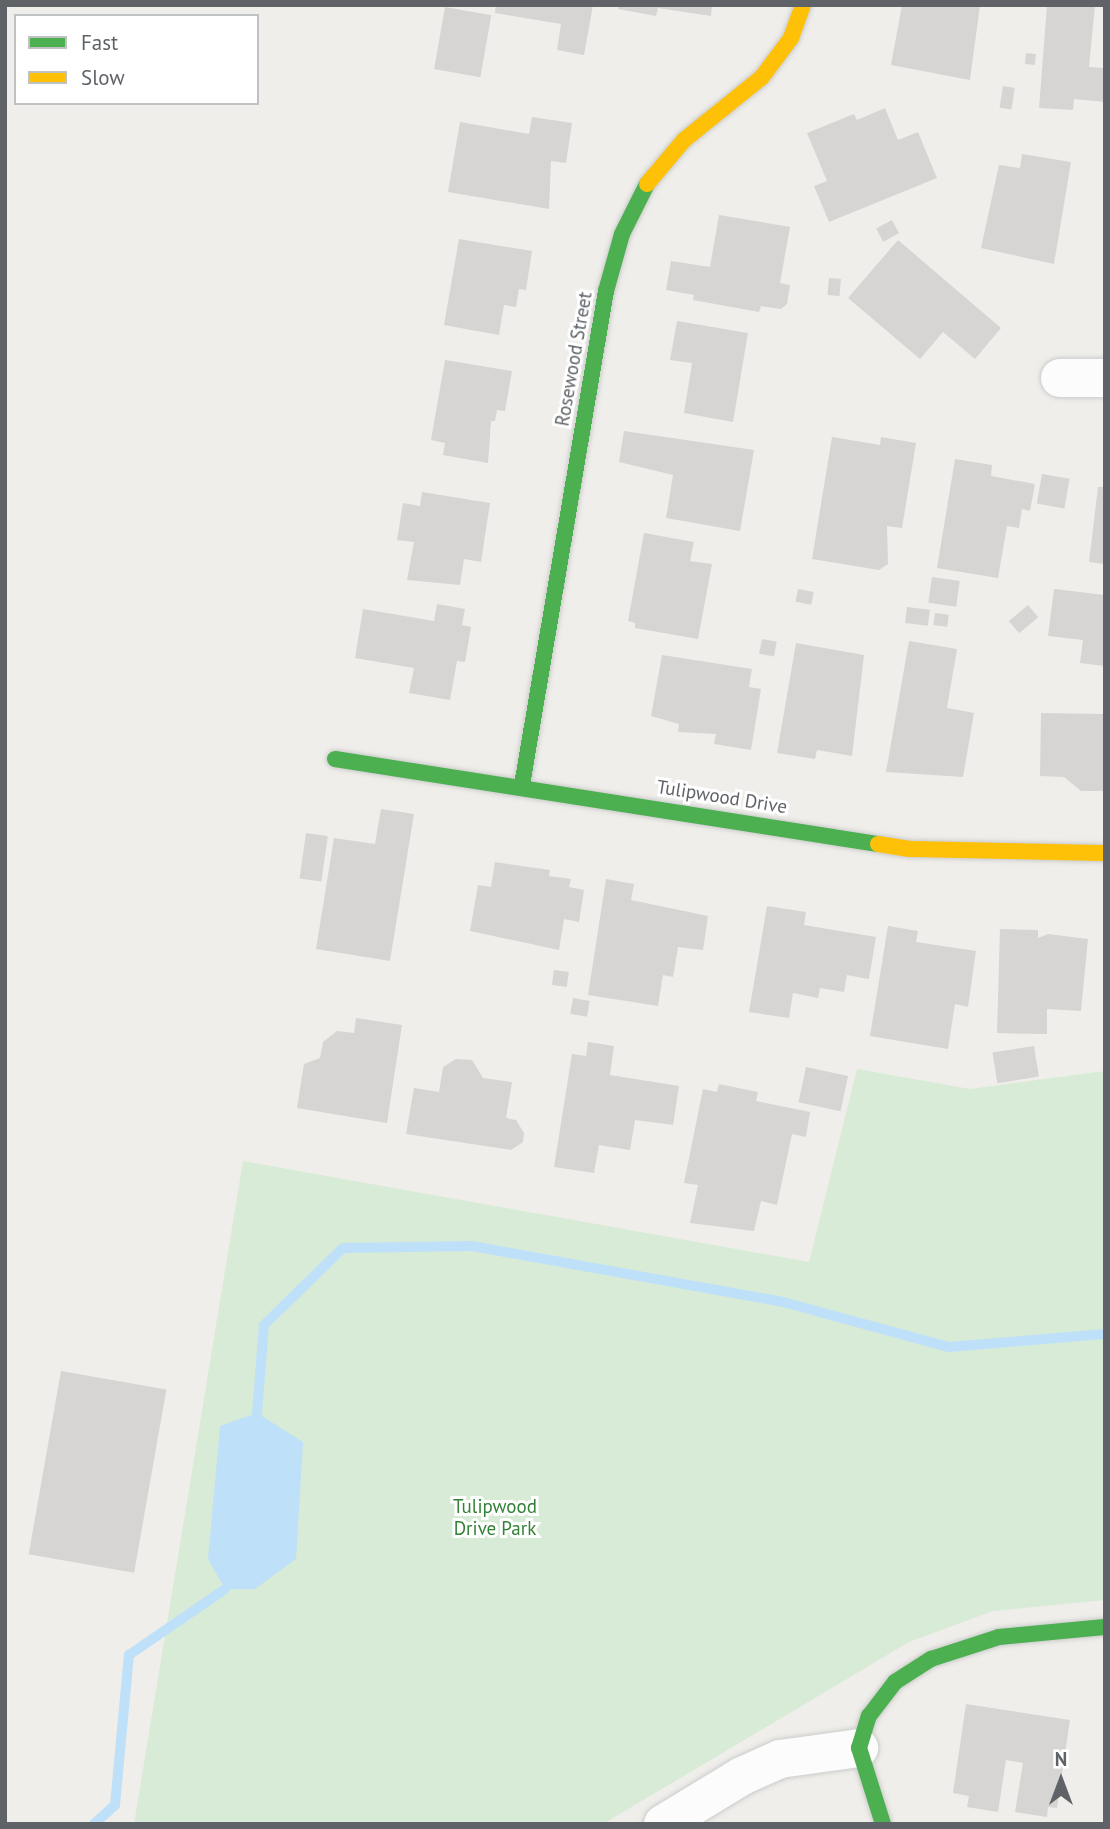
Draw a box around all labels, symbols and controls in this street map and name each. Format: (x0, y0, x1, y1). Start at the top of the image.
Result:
legend (14, 14, 259, 105)
text: Fast (81, 29, 118, 56)
text: Slow (81, 64, 125, 91)
street label: Rosewood Street (551, 290, 597, 428)
street label: Tulipwood Drive (655, 775, 789, 819)
park label: Tulipwood Drive Park (453, 1496, 537, 1540)
north arrow (1026, 1745, 1096, 1815)
text: N (1055, 1747, 1067, 1771)

